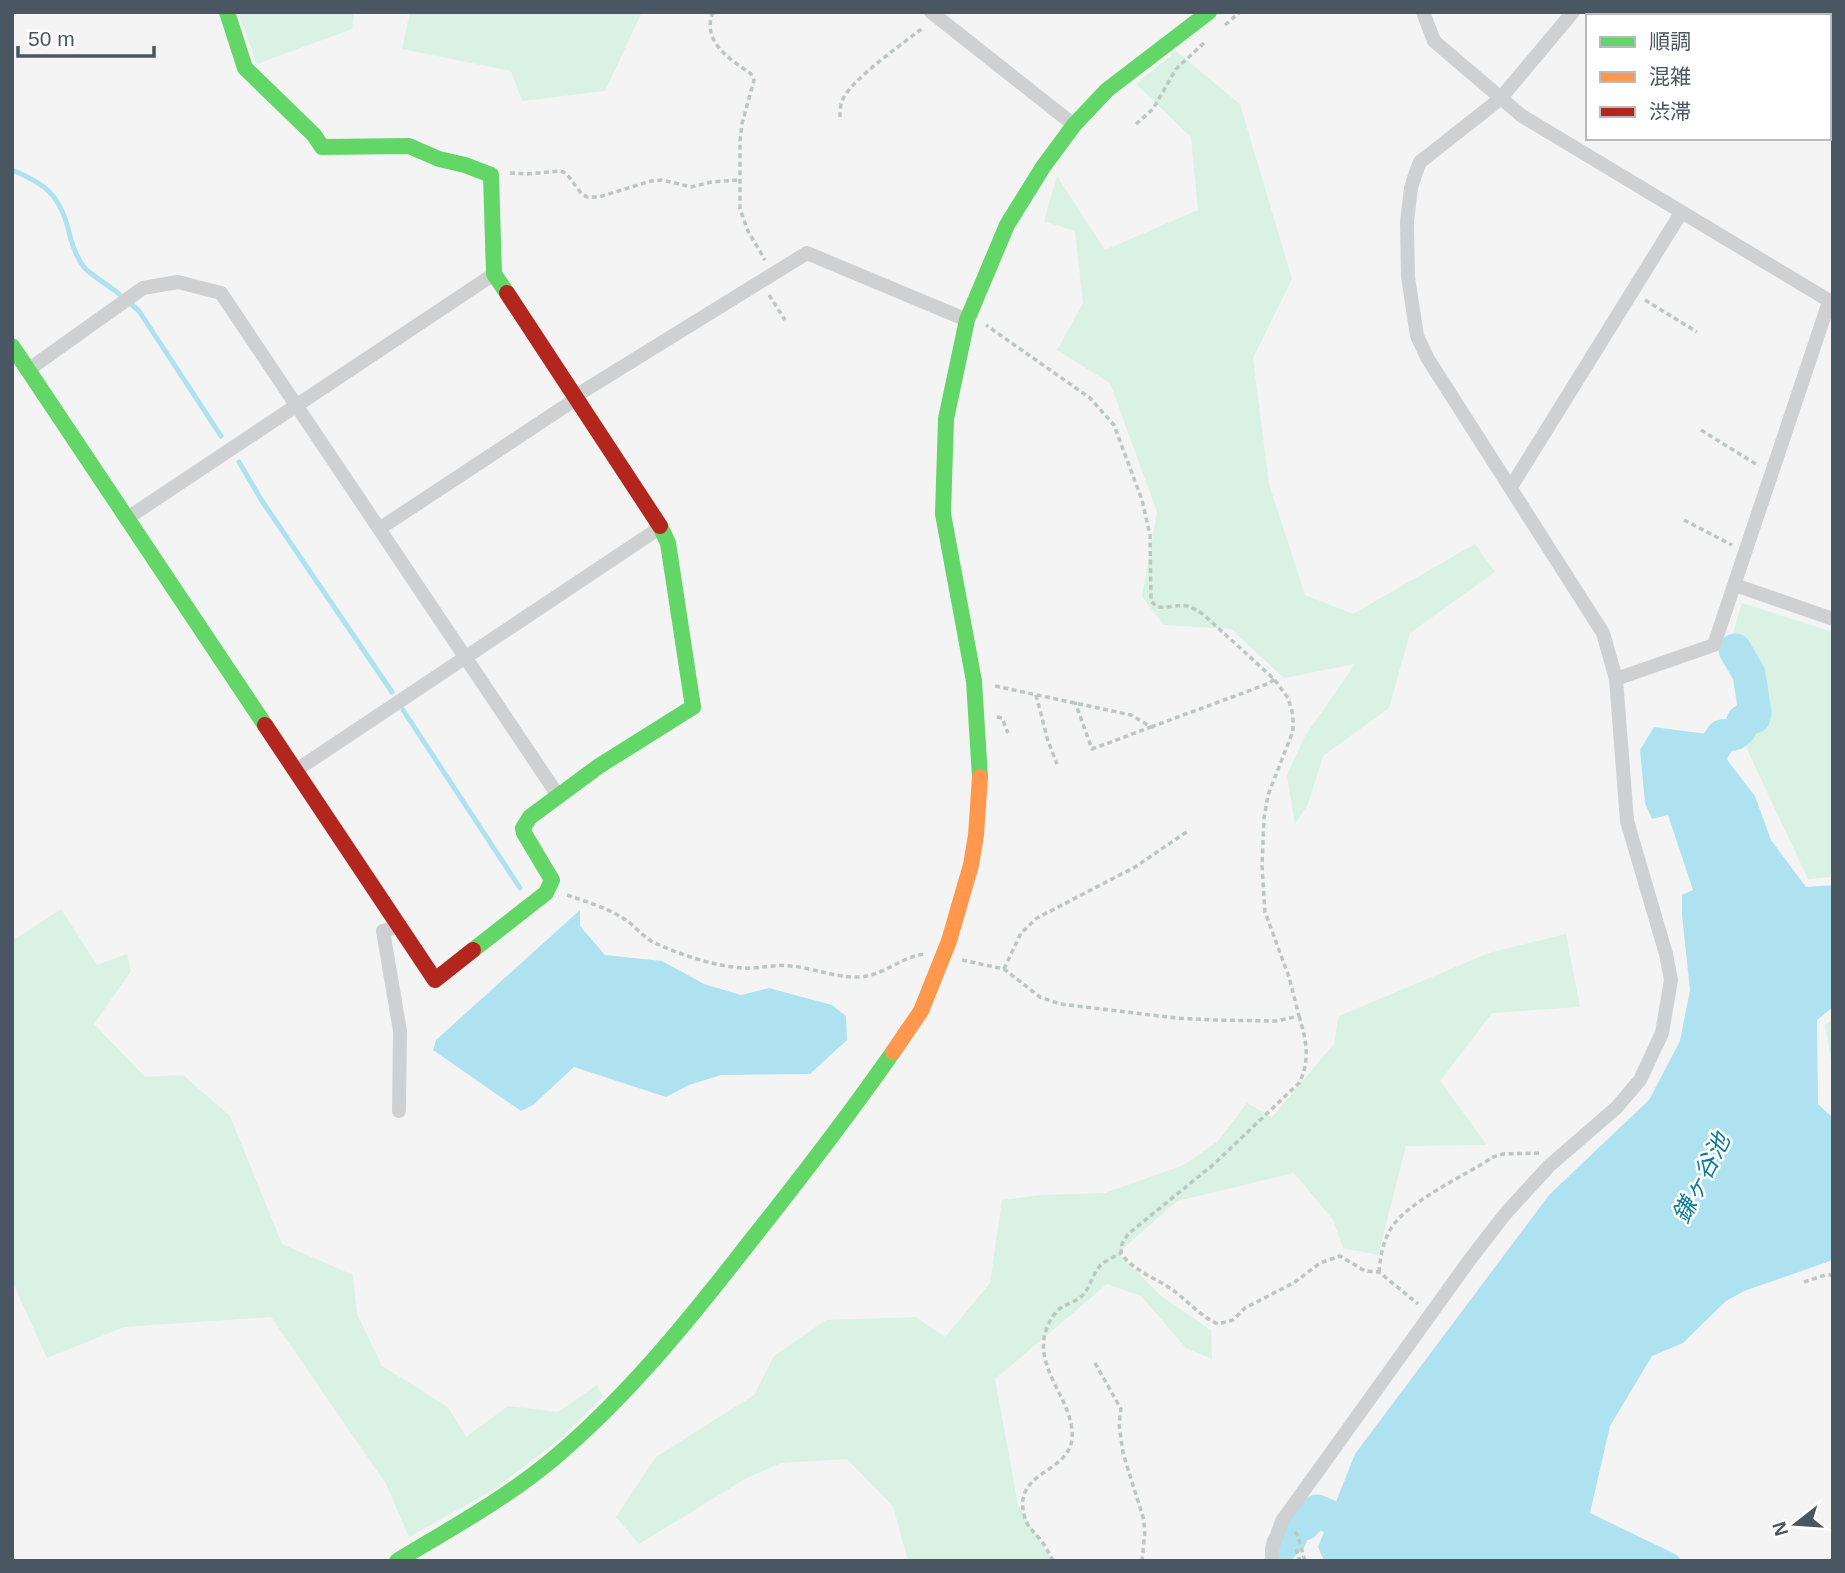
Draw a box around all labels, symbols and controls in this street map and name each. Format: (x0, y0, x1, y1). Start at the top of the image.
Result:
scale bar (18, 14, 154, 58)
legend (1586, 14, 1831, 140)
text: 50 m (28, 27, 75, 50)
text: 順調 (1649, 30, 1691, 53)
text: 混雑 (1649, 65, 1691, 88)
text: 渋滞 (1649, 100, 1691, 123)
water label: 鎌ヶ谷池 (1667, 1127, 1736, 1227)
north arrow (1761, 1489, 1831, 1559)
text: N (1768, 1519, 1792, 1538)

